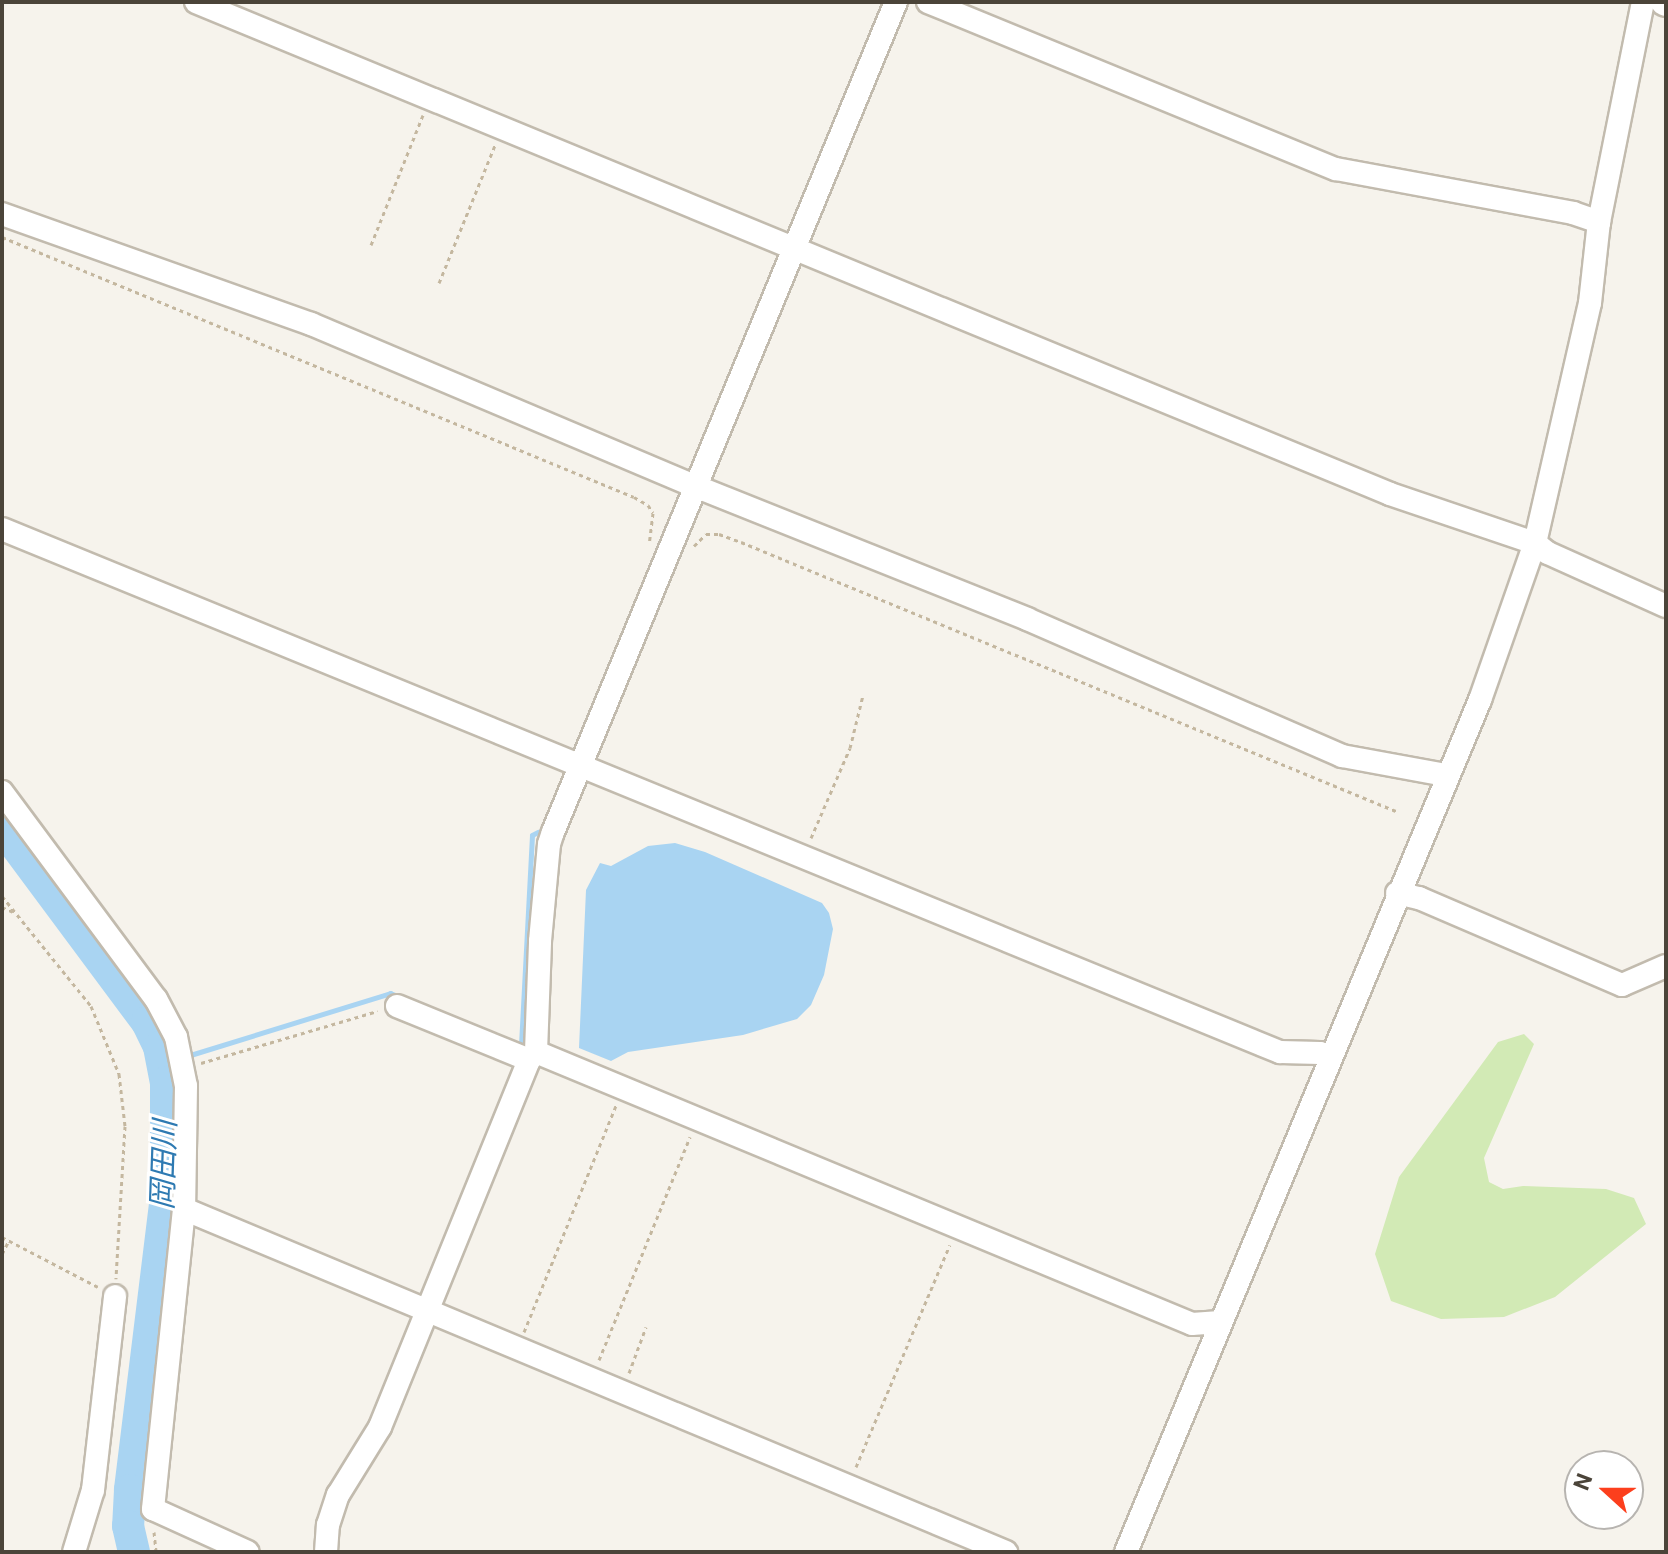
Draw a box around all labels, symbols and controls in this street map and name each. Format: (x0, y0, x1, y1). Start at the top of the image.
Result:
water label: 岡田川 (144, 1119, 184, 1211)
north arrow (1564, 1450, 1644, 1530)
text: N (1569, 1470, 1597, 1494)

